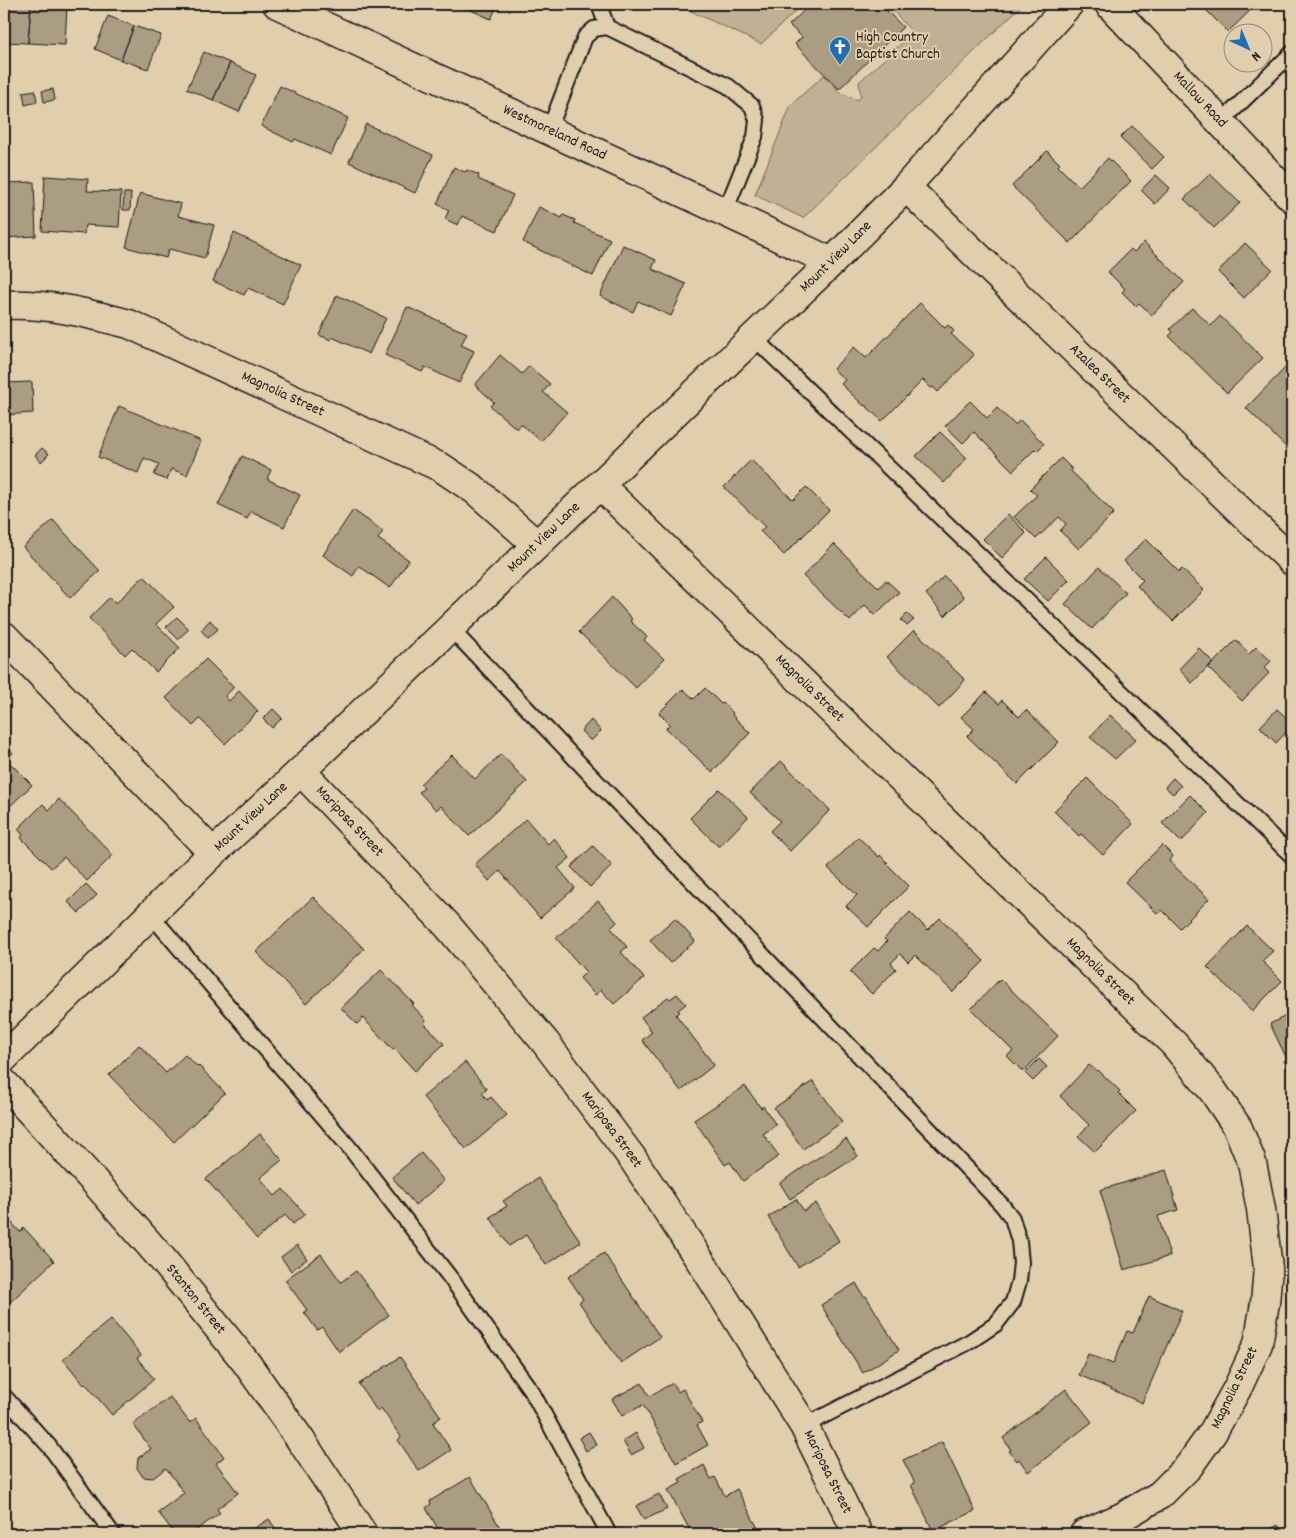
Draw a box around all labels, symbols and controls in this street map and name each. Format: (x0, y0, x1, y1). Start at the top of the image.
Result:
north arrow (1224, 22, 1274, 72)
place label: High Country Baptist Church (856, 27, 940, 66)
church icon: High Country Baptist Church (828, 35, 852, 66)
text: N (1246, 46, 1265, 66)
street label: Mallow Road (1167, 67, 1232, 133)
street label: Westmoreland Road (499, 99, 610, 167)
street label: Mount View Lane (795, 216, 878, 298)
street label: Azalea Street (1063, 339, 1135, 410)
street label: Magnolia Street (237, 366, 328, 424)
street label: Mount View Lane (503, 497, 586, 578)
street label: Magnolia Street (770, 650, 849, 728)
street label: Mount View Lane (209, 777, 294, 858)
street label: Mariposa Street (310, 781, 389, 863)
street label: Magnolia Street (1060, 933, 1140, 1011)
street label: Mariposa Street (575, 1087, 648, 1173)
street label: Stanton Street (160, 1260, 231, 1340)
street label: Magnolia Street (1206, 1343, 1265, 1433)
street label: Mariposa Street (797, 1427, 858, 1518)

